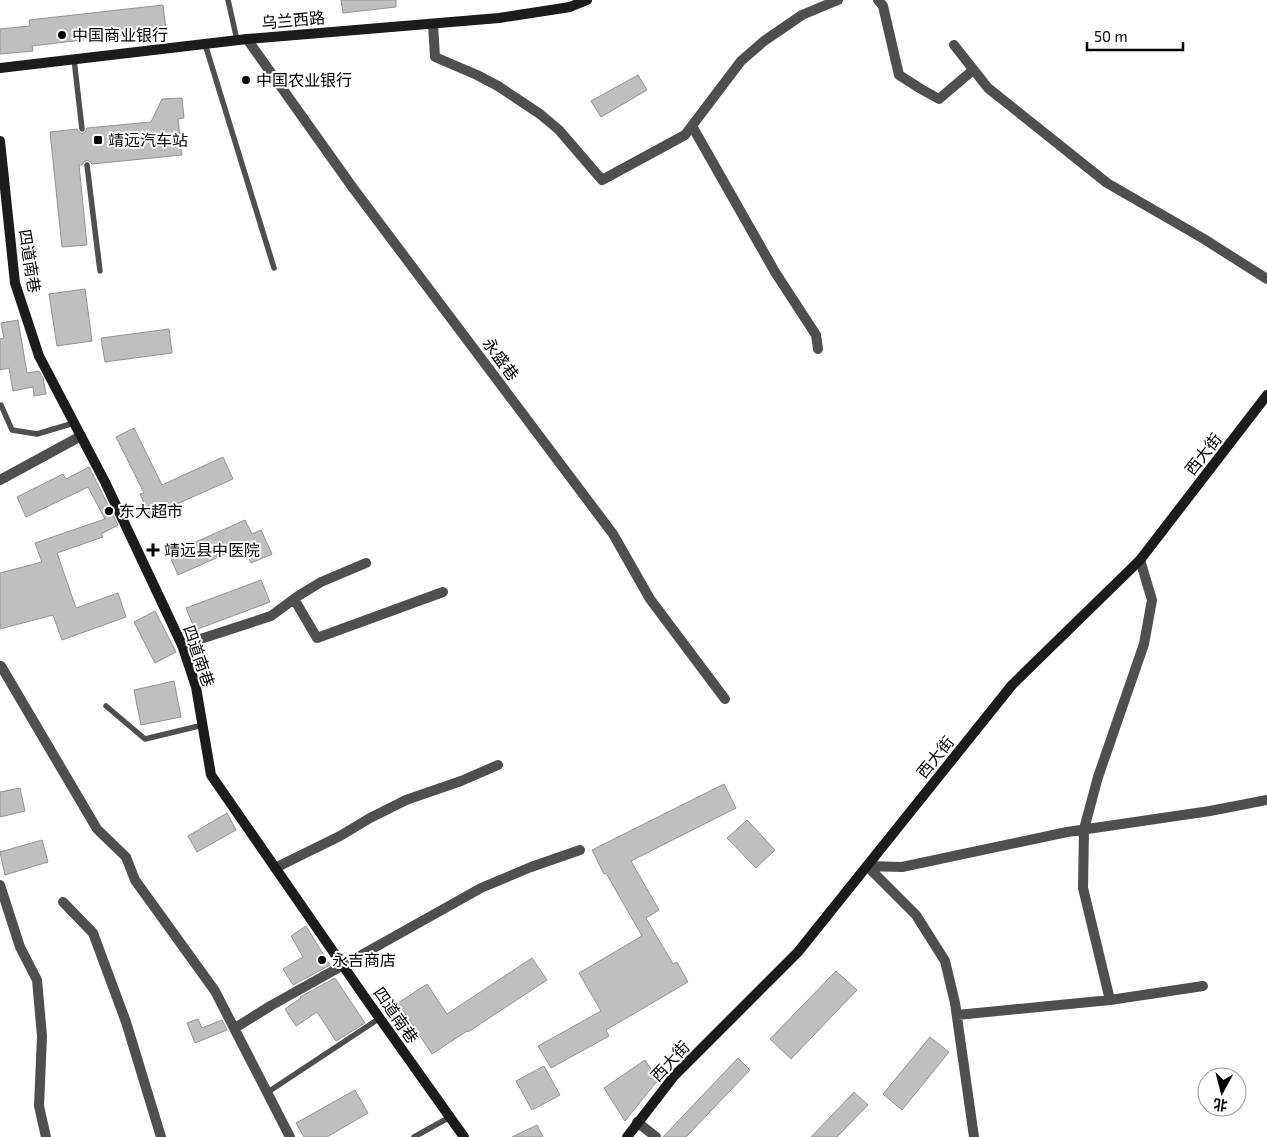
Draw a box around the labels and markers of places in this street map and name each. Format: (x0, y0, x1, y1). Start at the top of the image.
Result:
place label: 中国商业银行 (72, 25, 168, 44)
marker: 中国商业银行 (56, 29, 68, 41)
place label: 中国农业银行 (256, 70, 352, 89)
marker: 中国农业银行 (240, 74, 252, 86)
place label: 靖远汽车站 (108, 130, 188, 149)
marker: 靖远汽车站 (92, 134, 104, 146)
place label: 东大超市 (119, 501, 183, 520)
marker: 东大超市 (103, 505, 115, 517)
place label: 靖远县中医院 (164, 540, 260, 559)
marker: 靖远县中医院 (146, 543, 160, 557)
place label: 永吉商店 (332, 950, 396, 969)
marker: 永吉商店 (316, 954, 328, 966)

